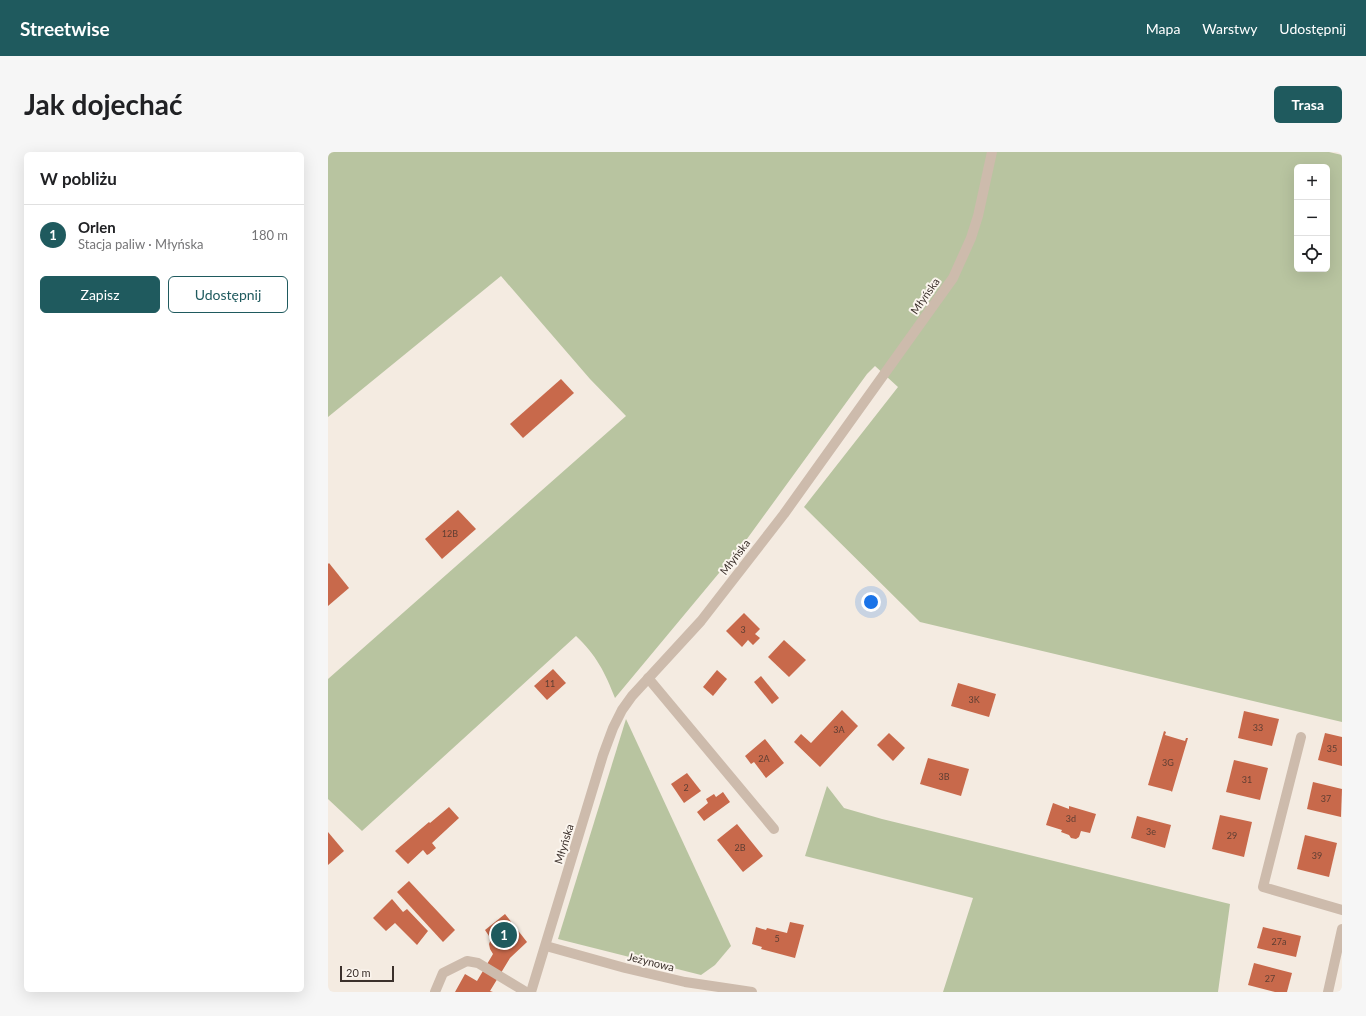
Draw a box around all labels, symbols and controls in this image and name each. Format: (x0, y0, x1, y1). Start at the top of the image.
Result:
text: Streetwise (20, 17, 110, 40)
text: Mapa (1146, 20, 1180, 37)
text: Warstwy (1202, 20, 1257, 37)
text: Udostępnij (1279, 20, 1346, 37)
button: Trasa (1274, 86, 1342, 123)
text: Jak dojechać (24, 87, 183, 121)
map controls (1294, 164, 1330, 272)
button: + (1294, 164, 1330, 200)
text: W pobliżu (40, 168, 117, 189)
button: − (1294, 200, 1330, 236)
text: Orlen (78, 218, 116, 236)
text: 1 (49, 227, 57, 243)
text: 180 m (251, 227, 288, 243)
text: Stacja paliw · Młyńska (78, 236, 204, 252)
button: locate (1294, 236, 1330, 272)
street label: Młyńska (907, 275, 942, 316)
button: Zapisz (40, 276, 160, 313)
button: Udostępnij (168, 276, 288, 313)
house number: 12B (442, 528, 458, 539)
street label: Młyńska (717, 536, 752, 577)
your location (861, 592, 881, 612)
house number: 3 (740, 624, 746, 635)
house number: 11 (545, 678, 555, 689)
house number: 3K (968, 694, 980, 705)
house number: 33 (1253, 722, 1263, 733)
house number: 3A (833, 724, 846, 735)
house number: 35 (1327, 743, 1337, 754)
house number: 2A (758, 753, 771, 764)
house number: 3G (1162, 757, 1174, 768)
house number: 3B (938, 771, 950, 782)
house number: 31 (1242, 774, 1252, 785)
house number: 2 (683, 782, 689, 793)
house number: 37 (1321, 793, 1331, 804)
house number: 3d (1066, 813, 1076, 824)
street label: Młyńska (551, 822, 576, 865)
house number: 3e (1146, 826, 1156, 837)
house number: 29 (1227, 830, 1237, 841)
house number: 2B (734, 842, 746, 853)
house number: 39 (1312, 850, 1322, 861)
pin: 1 (491, 920, 517, 950)
house number: 5 (774, 933, 780, 944)
house number: 27a (1272, 936, 1286, 947)
street label: Jeżynowa (627, 949, 676, 974)
scale bar (340, 964, 394, 983)
text: 20 m (346, 966, 371, 979)
house number: 27 (1265, 973, 1275, 984)

